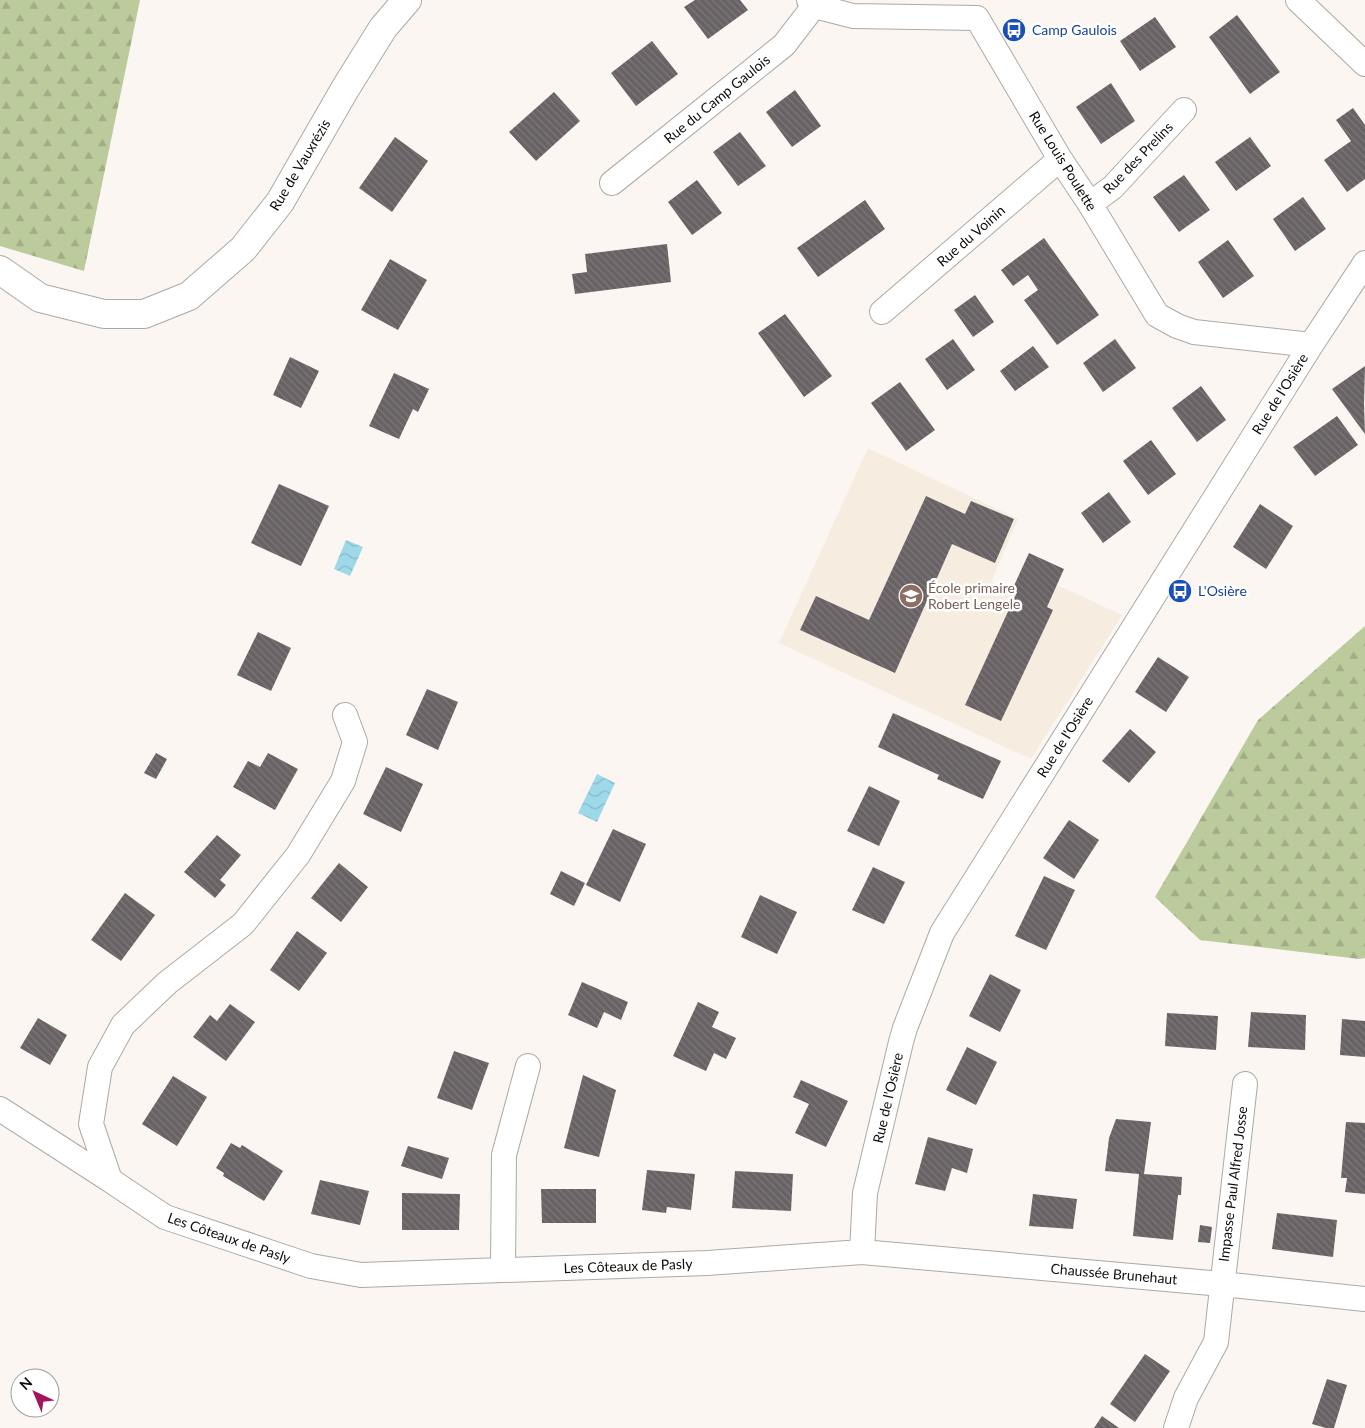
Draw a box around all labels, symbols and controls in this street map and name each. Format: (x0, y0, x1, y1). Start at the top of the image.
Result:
bus stop icon: Camp Gaulois (1001, 17, 1027, 43)
place label: Camp Gaulois (1032, 21, 1117, 38)
street label: Rue du Camp Gaulois (660, 51, 773, 147)
street label: Rue Louis Poulette (1026, 108, 1101, 214)
street label: Rue de Vauxrézis (266, 116, 334, 214)
street label: Rue des Prelins (1099, 118, 1176, 197)
street label: Rue du Voinin (933, 201, 1008, 270)
street label: Rue de l'Osière (1248, 350, 1311, 437)
bus stop icon: L'Osière (1167, 578, 1193, 604)
place label: École primaire Robert Lengele (928, 579, 1020, 612)
place label: L'Osière (1198, 582, 1247, 599)
school or university icon: École primaire Robert Lengele (898, 583, 924, 609)
street label: Rue de l'Osière (1033, 693, 1096, 780)
street label: Rue de l'Osière (869, 1051, 906, 1145)
street label: Impasse Paul Alfred Josse (1215, 1105, 1250, 1263)
street label: Les Côteaux de Pasly (165, 1208, 294, 1267)
street label: Les Côteaux de Pasly (563, 1255, 694, 1276)
street label: Chaussée Brunehaut (1050, 1259, 1178, 1288)
north arrow (10, 1368, 60, 1418)
text: N (16, 1373, 35, 1393)

